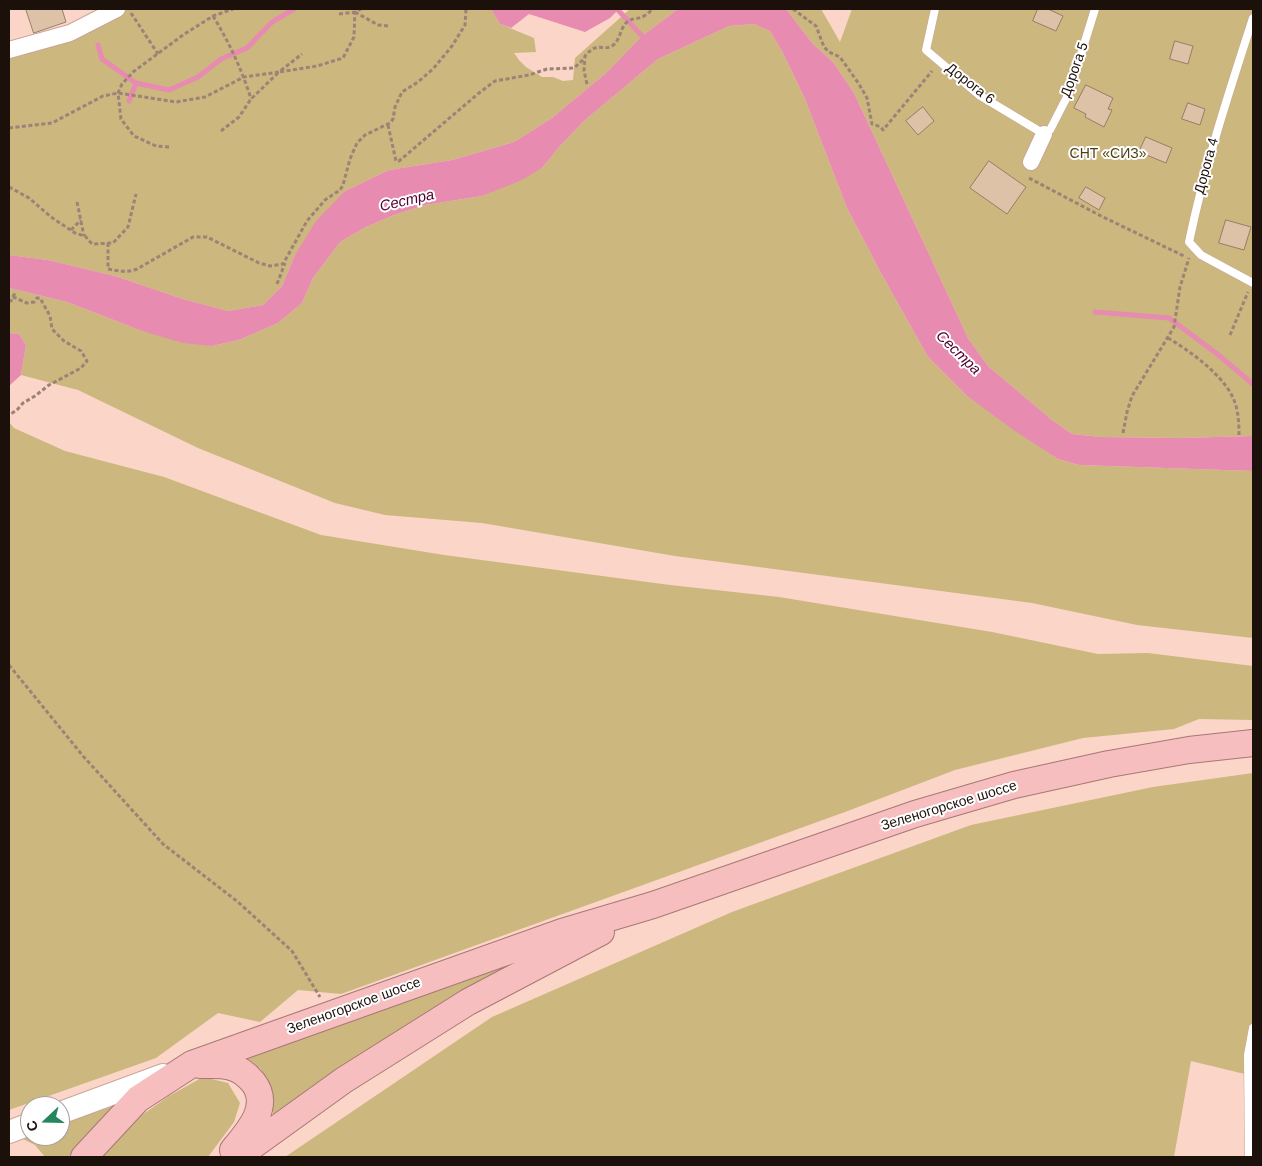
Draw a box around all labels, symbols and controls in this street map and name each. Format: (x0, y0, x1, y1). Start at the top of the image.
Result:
street label: Дорога 5 (1058, 40, 1092, 100)
street label: Дорога 6 (942, 60, 998, 108)
street label: Дорога 4 (1191, 136, 1223, 196)
park label: СНТ «СИЗ» (1070, 146, 1146, 162)
water label: Сестра (378, 186, 436, 216)
water label: Сестра (932, 327, 984, 379)
street label: Зеленогорское шоссе (879, 777, 1019, 835)
street label: Зеленогорское шоссе (285, 974, 423, 1038)
north arrow (20, 1096, 70, 1146)
text: С (23, 1118, 41, 1134)

